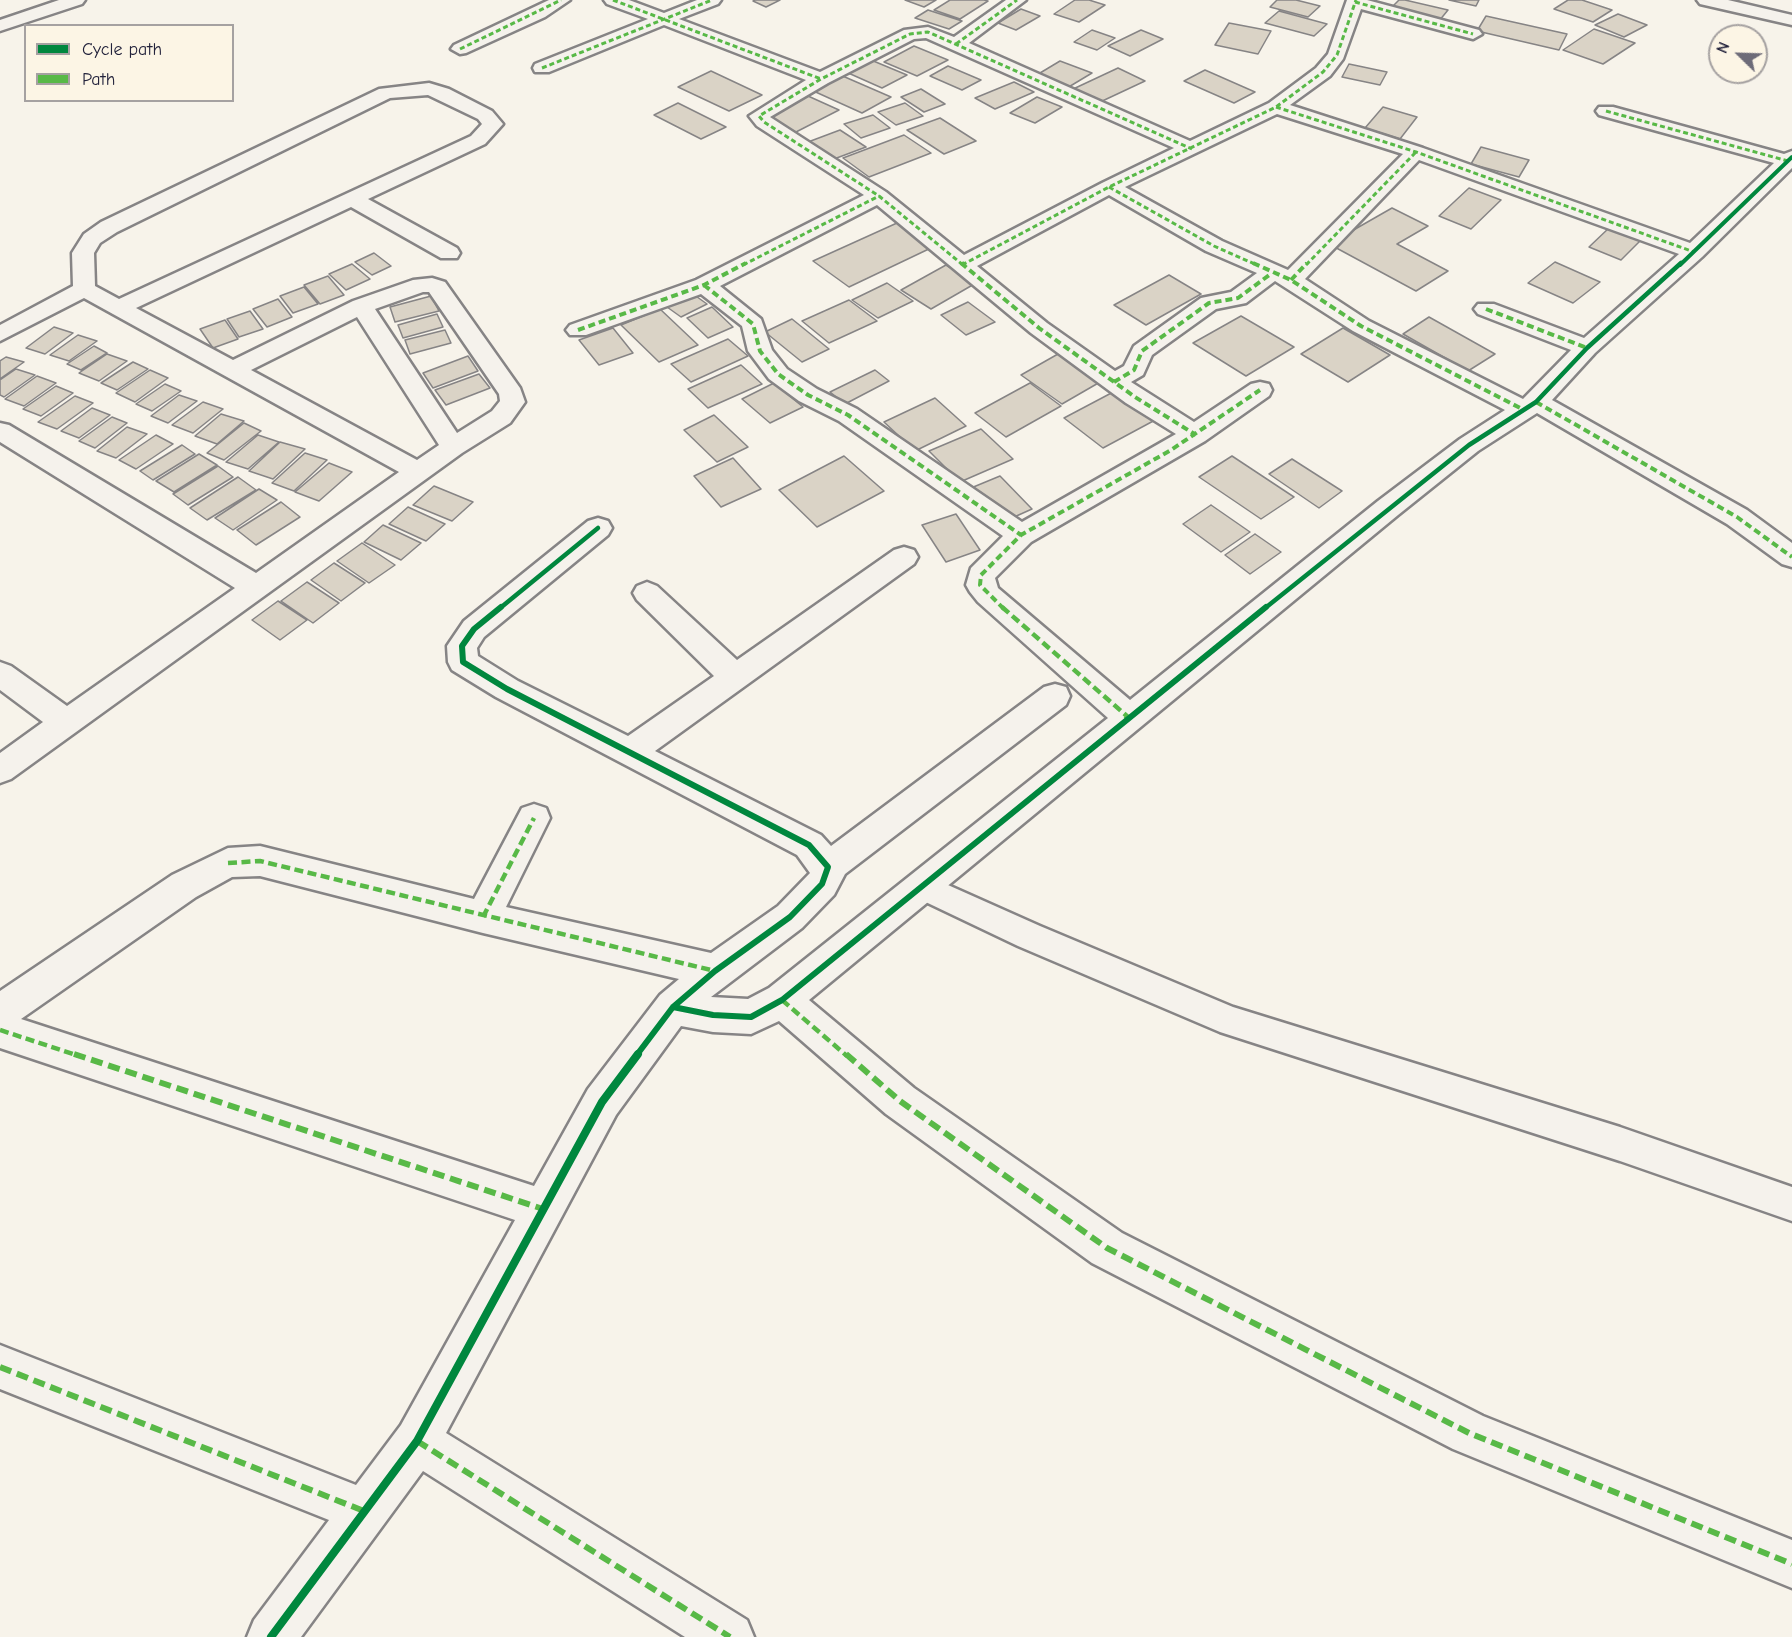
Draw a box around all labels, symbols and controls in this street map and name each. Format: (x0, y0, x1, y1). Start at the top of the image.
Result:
legend (24, 24, 234, 102)
north arrow (1708, 24, 1768, 84)
text: Cycle path (82, 39, 162, 60)
text: N (1713, 39, 1734, 56)
text: Path (82, 69, 115, 90)

